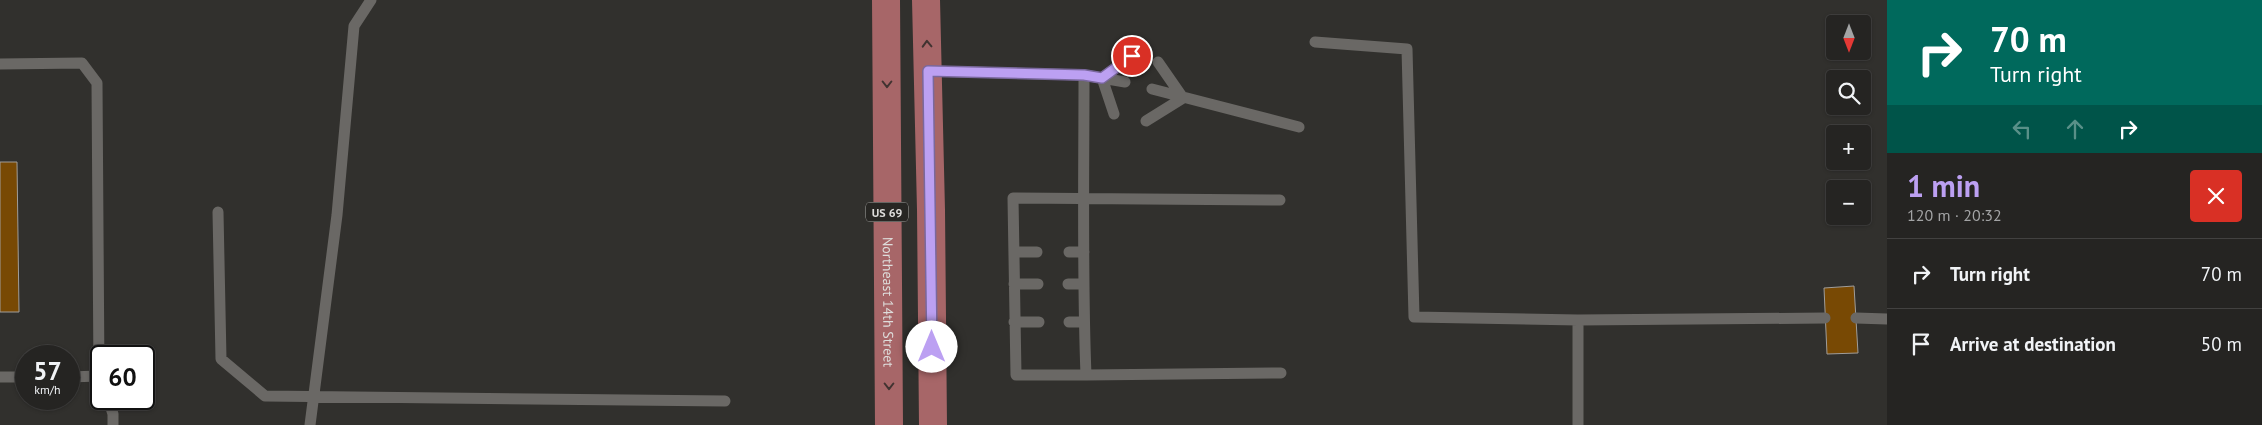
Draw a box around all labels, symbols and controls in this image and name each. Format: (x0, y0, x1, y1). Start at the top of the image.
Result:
north arrow (1826, 15, 1871, 60)
map controls (1826, 15, 1871, 225)
text: 70 m (1990, 16, 2067, 62)
icon: right (1907, 20, 1972, 85)
pin (1111, 35, 1153, 77)
one-way arrow (921, 40, 932, 48)
icon: arrive (1118, 42, 1146, 70)
text: Turn right (1990, 60, 2082, 88)
button: search (1826, 70, 1871, 115)
one-way arrow (881, 80, 892, 88)
icon: left (2008, 115, 2036, 143)
icon: ahead (2061, 115, 2089, 143)
icon: right (2114, 115, 2142, 143)
button: + (1826, 125, 1871, 170)
text: 1 min (1907, 166, 1980, 205)
button: close (2190, 170, 2242, 222)
button: − (1826, 180, 1871, 225)
road number: US 69 (866, 202, 908, 222)
text: 120 m · 20:32 (1907, 205, 2002, 225)
street label: Northeast 14th Street (879, 237, 898, 367)
icon: right (1907, 260, 1935, 288)
text: Turn right (1950, 262, 2030, 286)
text: 70 m (2201, 262, 2242, 286)
position arrow (905, 320, 957, 372)
icon: arrive (1907, 330, 1935, 358)
text: Arrive at destination (1950, 332, 2116, 356)
text: 50 m (2201, 332, 2242, 356)
speed limit sign: 60 (90, 345, 155, 410)
text: 57 (33, 355, 62, 387)
text: km/h (34, 382, 61, 397)
one-way arrow (884, 382, 894, 390)

